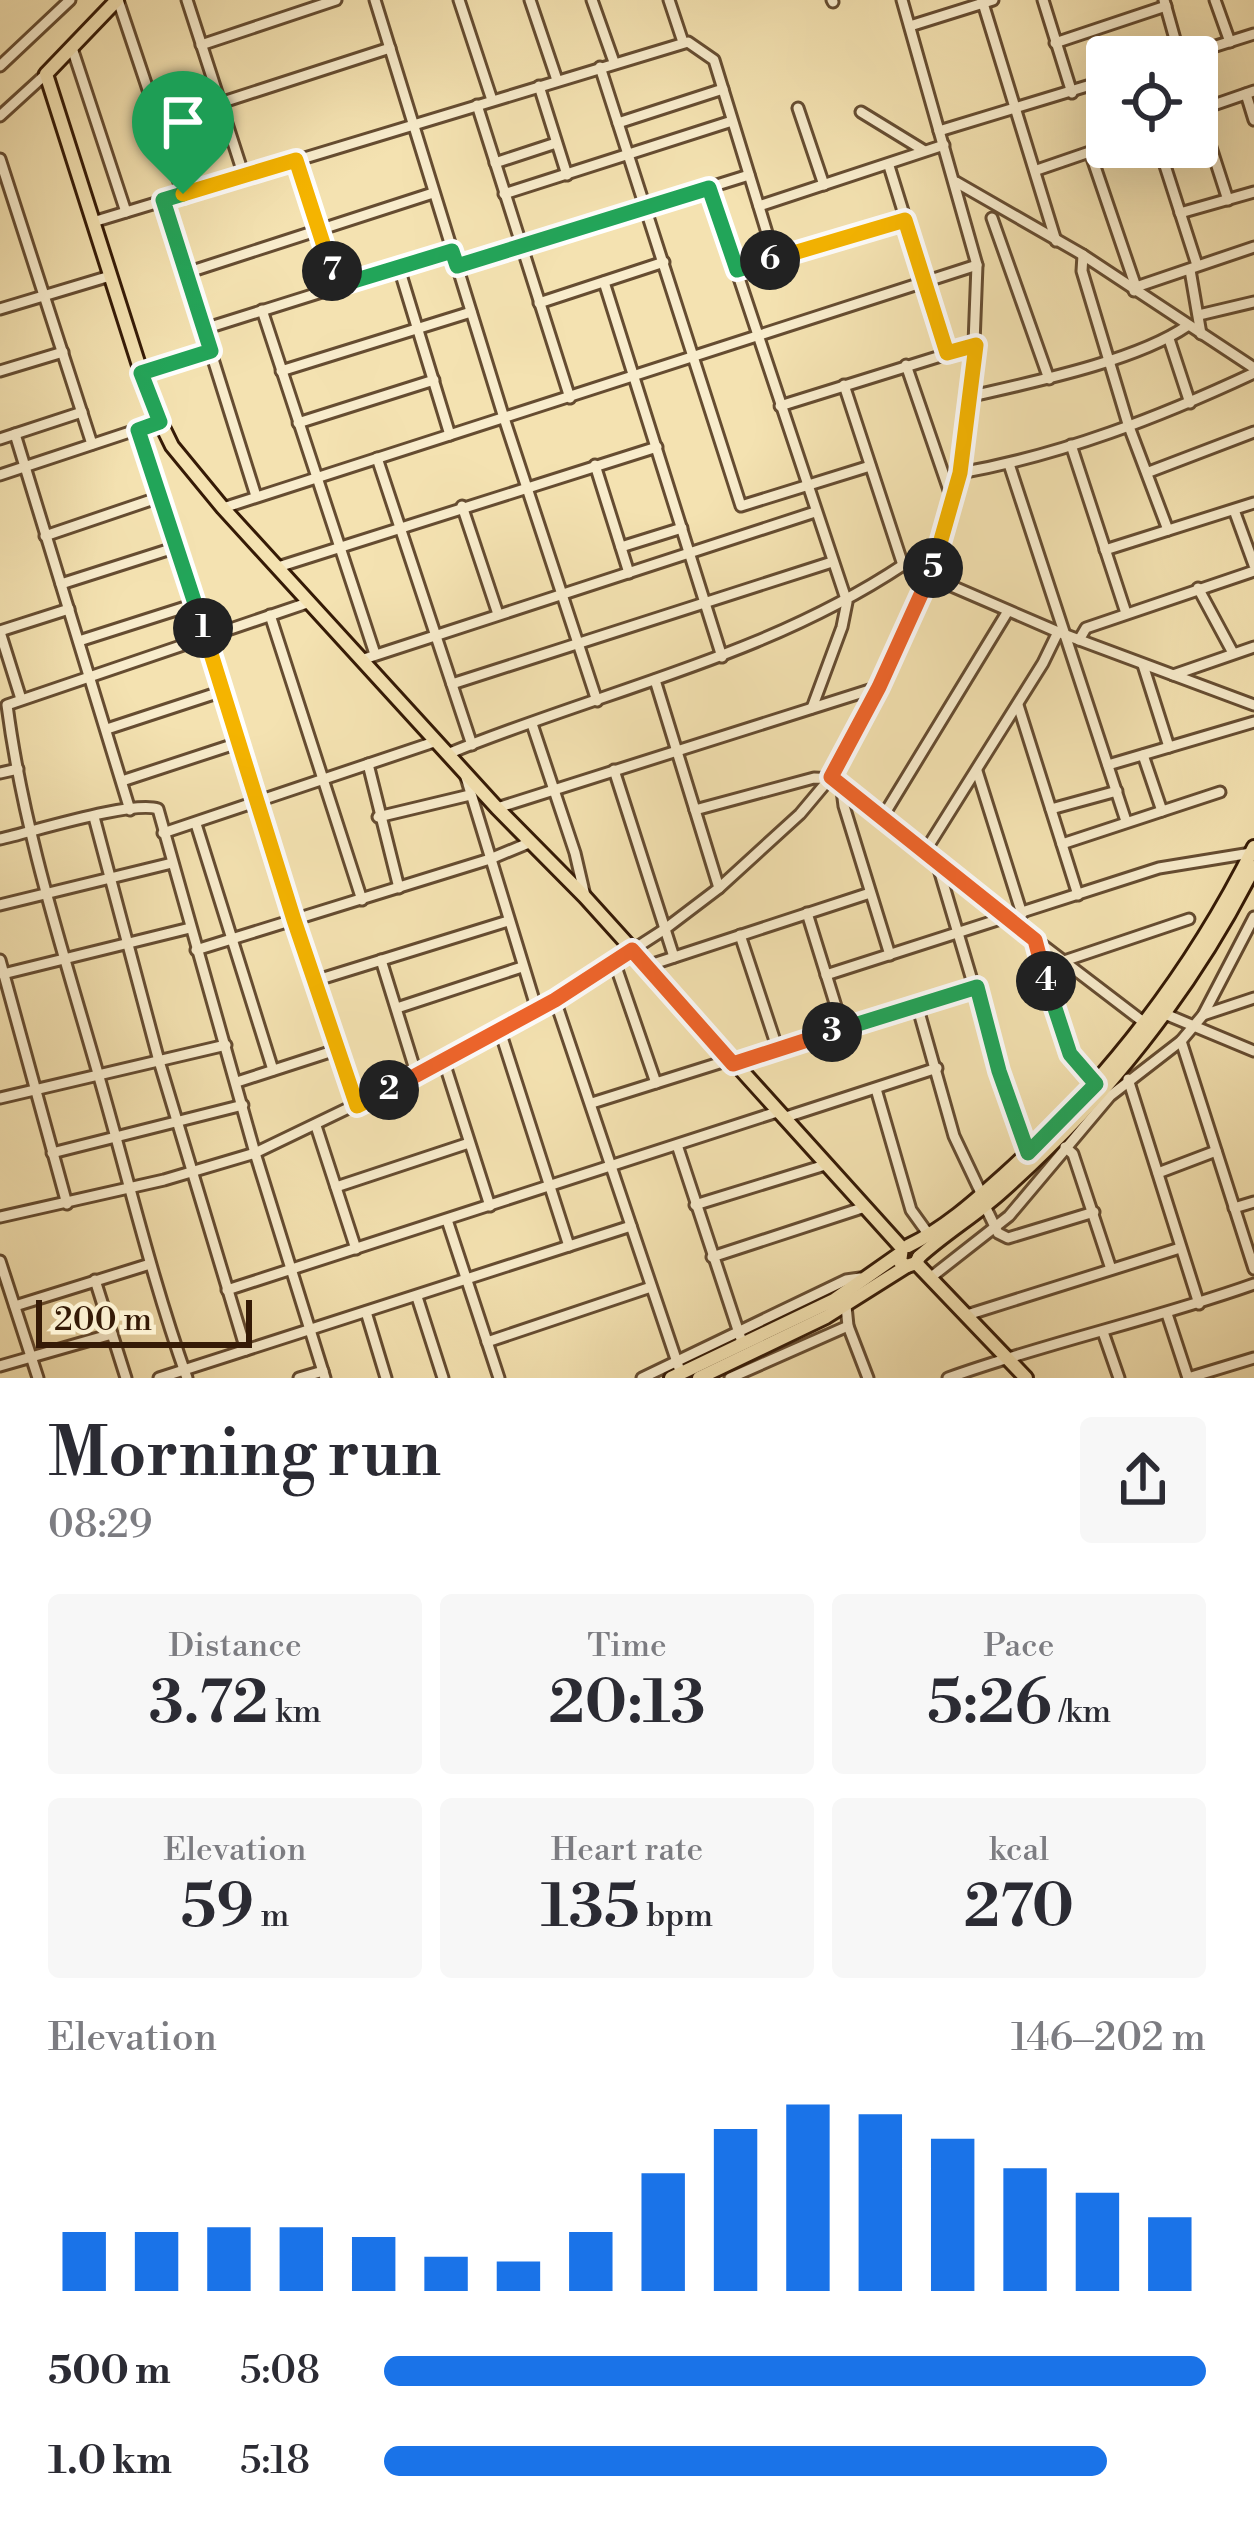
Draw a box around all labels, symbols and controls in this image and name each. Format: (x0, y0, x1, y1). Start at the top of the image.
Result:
map controls (1086, 36, 1218, 168)
button: locate (1086, 36, 1218, 168)
pin (132, 71, 234, 194)
icon: arrive (150, 89, 216, 155)
pin: 6 (740, 230, 800, 290)
text: 6 (760, 239, 780, 280)
pin: 7 (302, 241, 362, 301)
text: 7 (322, 250, 342, 291)
pin: 5 (903, 538, 963, 598)
text: 5 (923, 547, 943, 588)
pin: 1 (173, 598, 233, 658)
text: 1 (195, 607, 211, 648)
pin: 4 (1016, 951, 1076, 1011)
text: 4 (1035, 960, 1057, 1001)
pin: 3 (802, 1002, 862, 1062)
text: 3 (822, 1011, 842, 1052)
pin: 2 (359, 1060, 419, 1120)
text: 2 (379, 1069, 399, 1110)
scale bar (36, 1294, 252, 1347)
text: 200 m (54, 1300, 152, 1341)
text: Morning run (48, 1414, 441, 1497)
button: share (1080, 1417, 1206, 1543)
text: 08:29 (48, 1501, 152, 1550)
text: Distance (168, 1626, 302, 1667)
text: Time (587, 1626, 667, 1667)
text: Pace (984, 1626, 1054, 1667)
text: 3.72 (149, 1667, 268, 1742)
text: 20:13 (548, 1667, 706, 1742)
text: 5:26 (927, 1667, 1052, 1742)
text: km (268, 1692, 321, 1733)
text: /km (1052, 1692, 1111, 1733)
text: Elevation (164, 1830, 306, 1871)
text: Heart rate (551, 1830, 703, 1871)
text: kcal (989, 1830, 1049, 1871)
text: 59 (181, 1871, 254, 1946)
text: 135 (541, 1871, 640, 1946)
text: 270 (964, 1871, 1074, 1946)
text: m (254, 1896, 289, 1937)
text: bpm (640, 1896, 713, 1937)
text: Elevation (48, 2014, 217, 2063)
text: 146–202 m (1011, 2014, 1206, 2063)
text: 500 m (48, 2347, 171, 2396)
text: 5:08 (240, 2347, 320, 2396)
text: 1.0 km (48, 2437, 172, 2486)
text: 5:18 (240, 2437, 310, 2486)

